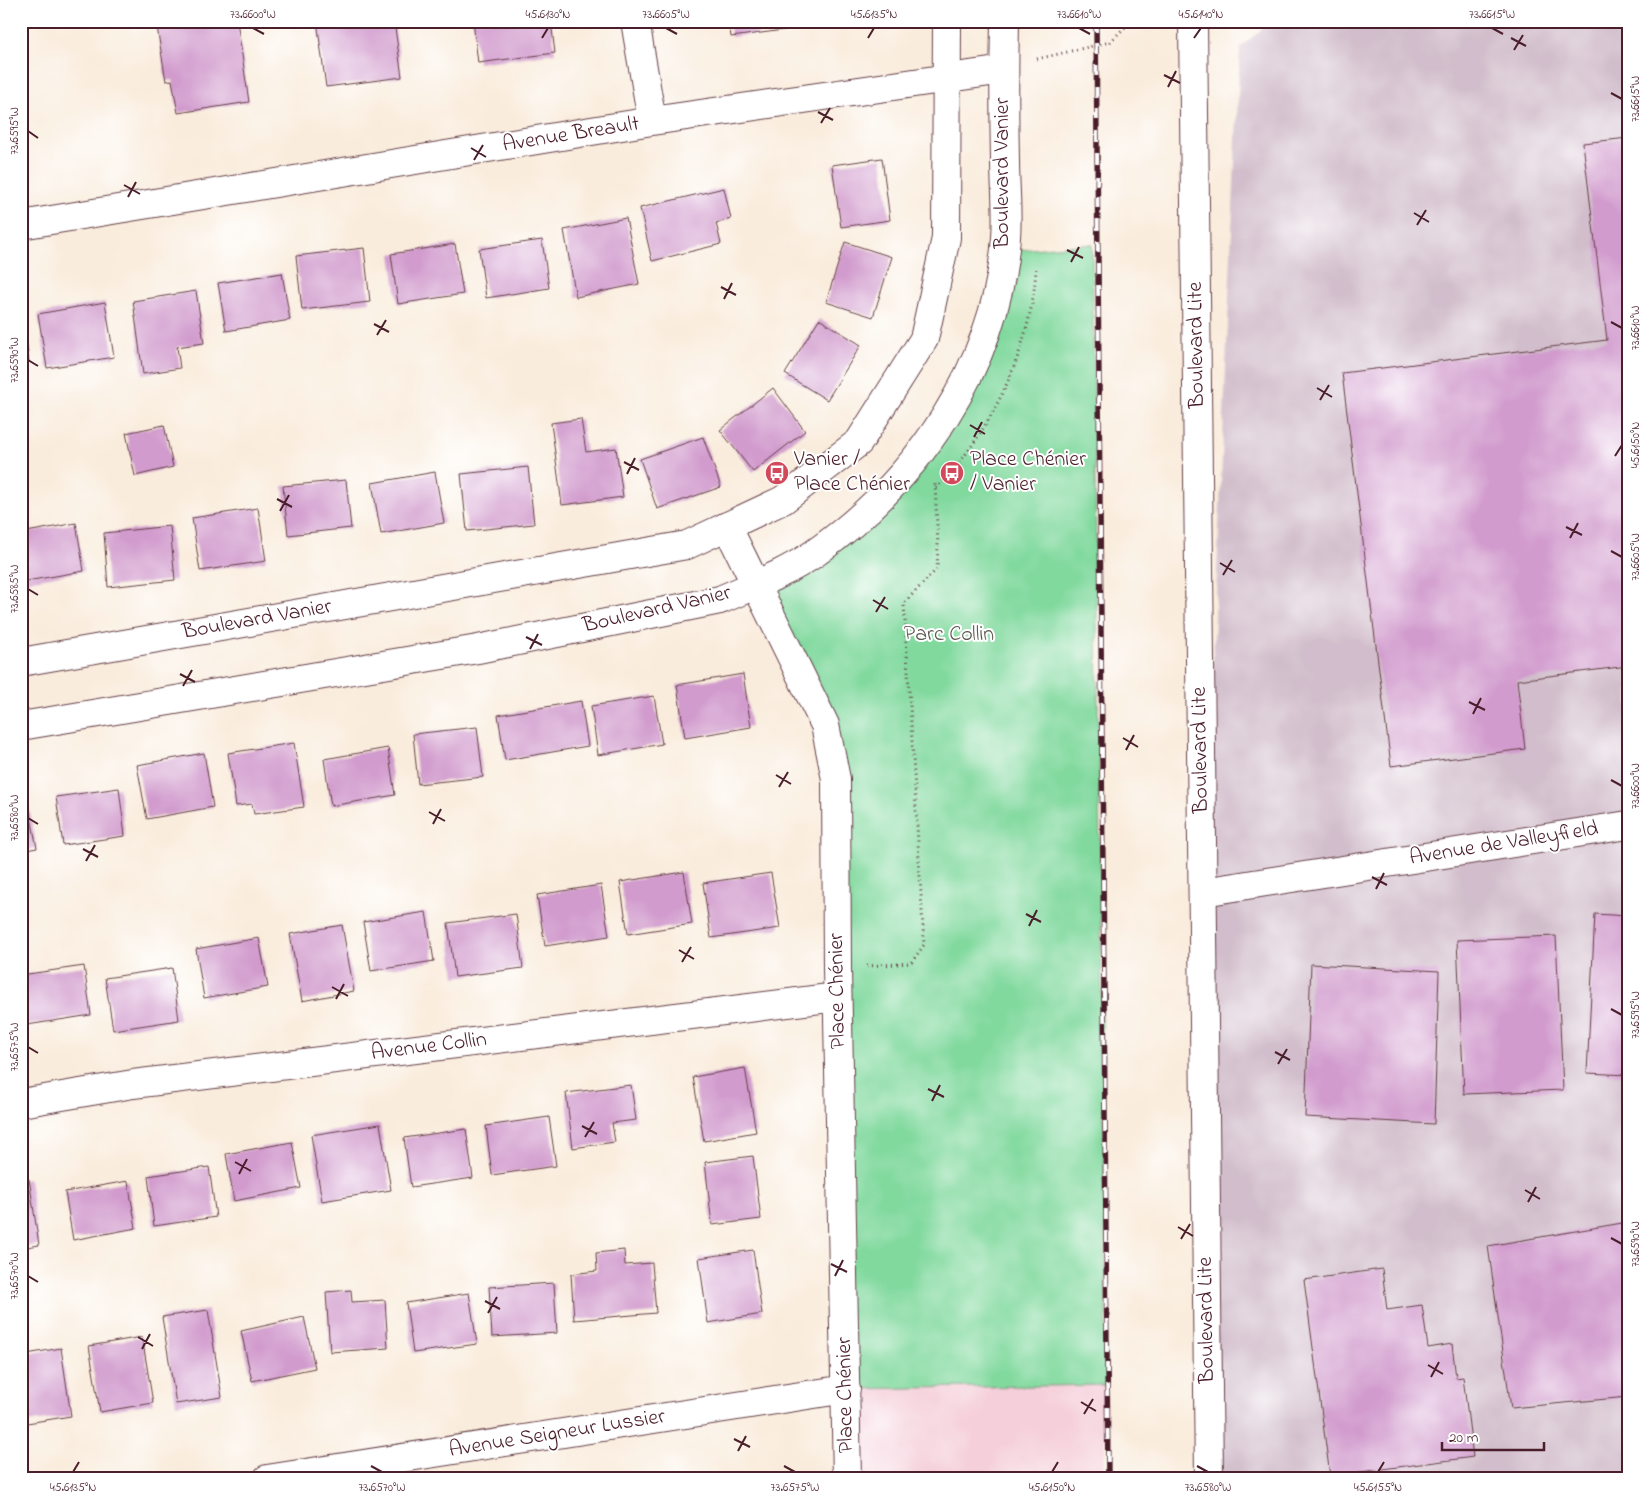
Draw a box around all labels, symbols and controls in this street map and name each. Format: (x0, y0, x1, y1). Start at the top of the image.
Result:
text: 73.6600°W (230, 6, 276, 24)
text: 45.6130°N (526, 6, 570, 24)
text: 73.6605°W (642, 6, 690, 24)
text: 45.6135°N (851, 6, 897, 24)
text: 73.6610°W (1057, 6, 1101, 24)
text: 45.6140°N (1179, 6, 1223, 24)
text: 73.6615°W (1469, 6, 1515, 24)
text: 73.6615°W (1627, 76, 1645, 122)
street label: Boulevard Vanier (987, 97, 1019, 250)
text: 73.6595°W (6, 107, 24, 155)
street label: Avenue Breault (500, 108, 642, 162)
street label: Boulevard Lite (1180, 281, 1214, 410)
text: 73.6610°W (1627, 306, 1645, 350)
text: 73.6590°W (6, 337, 24, 383)
text: 45.6150°N (1627, 422, 1645, 468)
place label: Vanier / Place Chénier (793, 444, 910, 501)
place label: Place Chénier / Vanier (970, 444, 1086, 501)
bus stop icon: Vanier / Place Chénier (764, 460, 790, 486)
bus stop icon: Place Chénier / Vanier (939, 460, 965, 486)
text: 73.6605°W (1627, 533, 1645, 581)
text: 73.6585°W (6, 565, 24, 613)
street label: Boulevard Vanier (579, 577, 734, 643)
street label: Boulevard Vanier (179, 591, 334, 649)
park label: Parc Collin (904, 619, 994, 651)
street label: Boulevard Lite (1184, 686, 1218, 815)
text: 73.6600°W (1627, 763, 1645, 809)
text: 73.6580°W (6, 795, 24, 841)
street label: Avenue de Valleyfield (1407, 813, 1601, 876)
street label: Place Chénier (821, 933, 855, 1049)
text: 73.6595°W (1627, 991, 1645, 1039)
text: 73.6575°W (6, 1023, 24, 1071)
street label: Avenue Collin (369, 1024, 489, 1070)
text: 73.6590°W (1627, 1221, 1645, 1267)
text: 73.6570°W (6, 1252, 24, 1300)
street label: Boulevard Lite (1190, 1256, 1224, 1385)
street label: Place Chénier (829, 1337, 863, 1453)
street label: Avenue Seigneur Lussier (447, 1401, 668, 1468)
scale bar (1442, 1420, 1544, 1452)
text: 20 m (1449, 1427, 1479, 1449)
text: 45.6135°N (50, 1479, 96, 1497)
text: 73.6570°W (358, 1479, 406, 1497)
text: 73.6575°W (771, 1479, 819, 1497)
text: 45.6150°N (1029, 1479, 1075, 1497)
text: 73.6580°W (1185, 1479, 1231, 1497)
text: 45.6155°N (1354, 1479, 1402, 1497)

